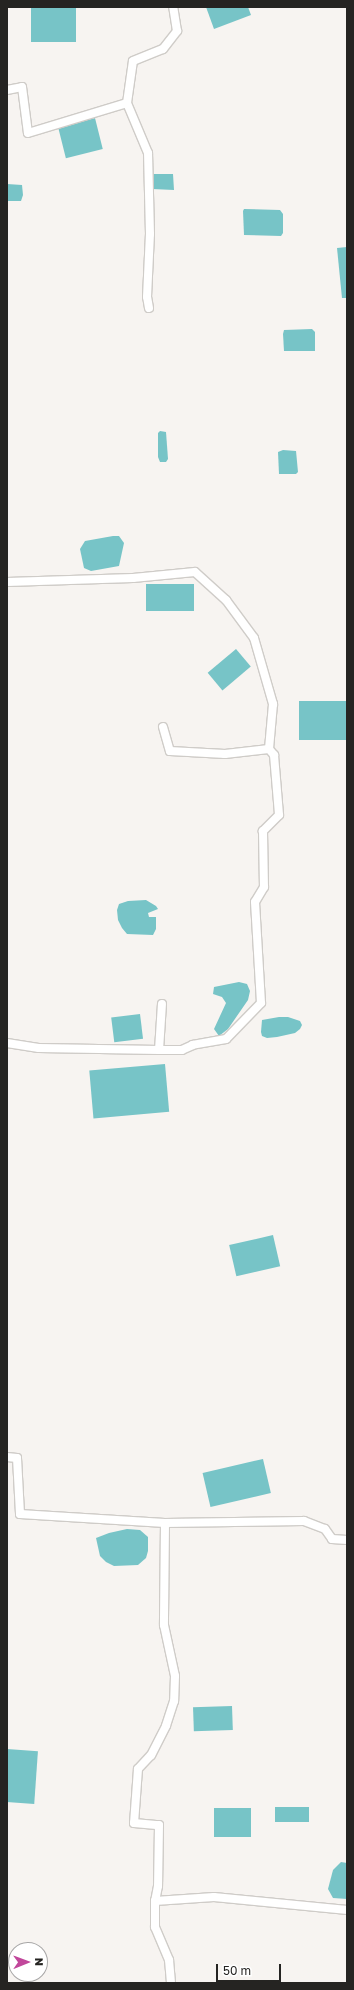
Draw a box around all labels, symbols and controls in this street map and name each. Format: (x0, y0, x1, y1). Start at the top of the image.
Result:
north arrow (8, 1942, 48, 1982)
scale bar (218, 1956, 283, 1982)
text: N (33, 1957, 46, 1966)
text: 50 m (223, 1963, 251, 1978)

